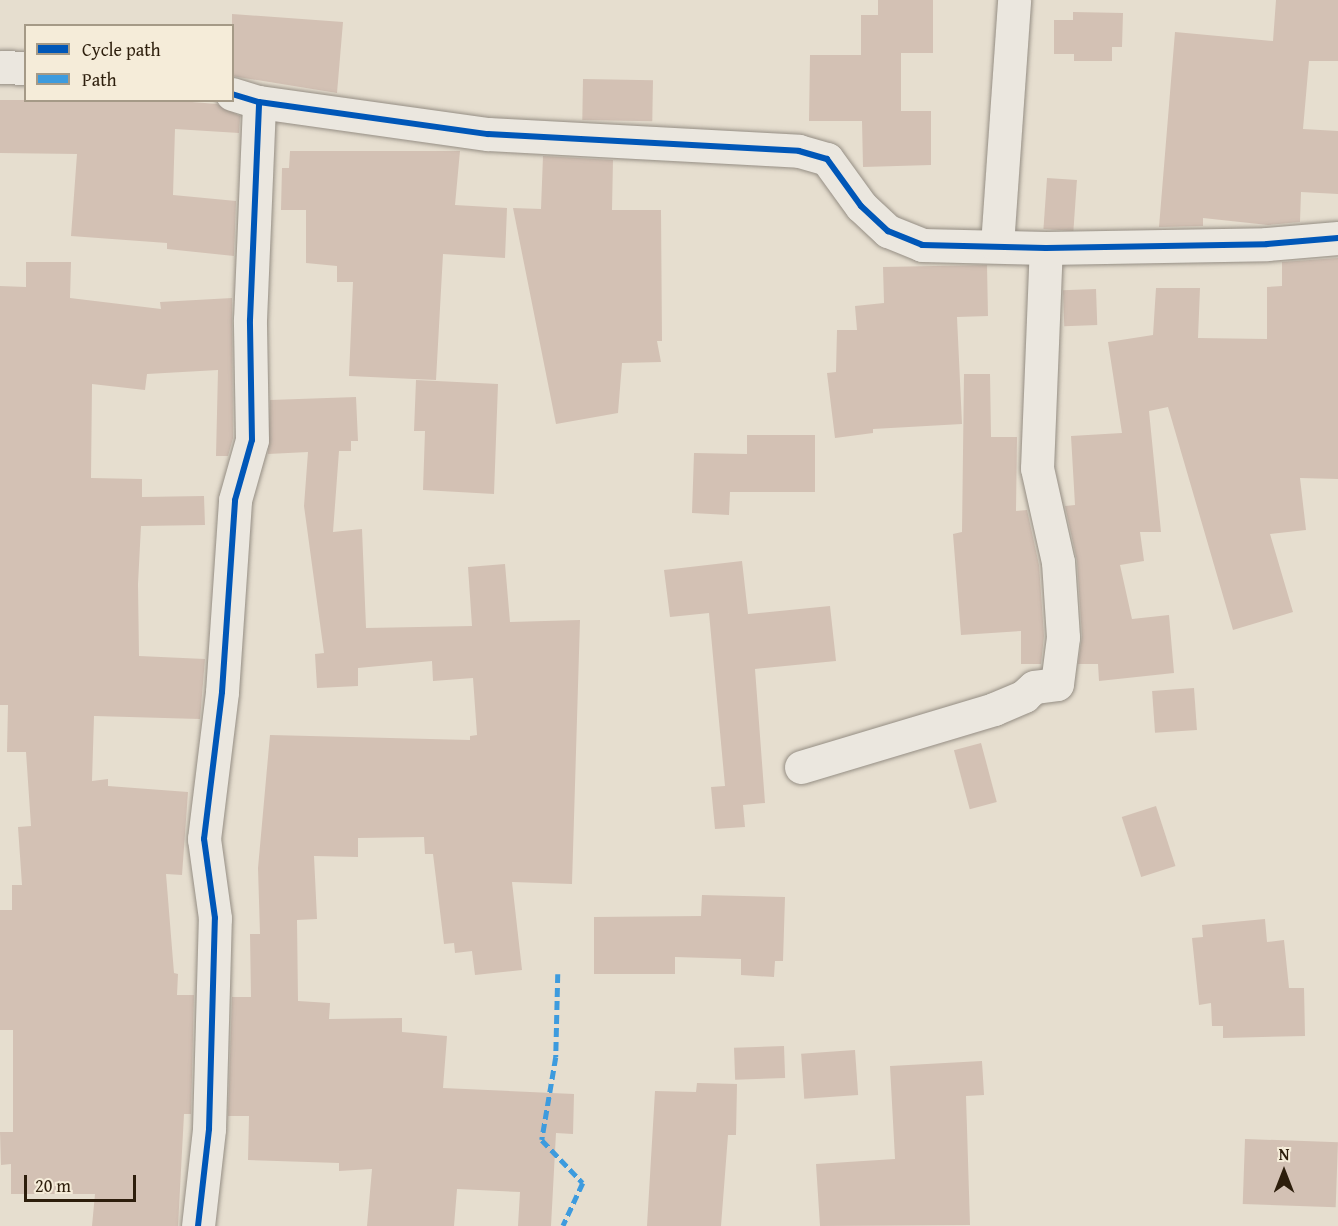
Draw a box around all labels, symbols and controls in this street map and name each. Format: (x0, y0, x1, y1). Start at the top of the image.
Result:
legend (24, 24, 234, 102)
text: Cycle path (82, 36, 161, 63)
text: Path (82, 66, 117, 93)
north arrow (1254, 1142, 1314, 1202)
text: N (1279, 1142, 1289, 1166)
scale bar (27, 1163, 140, 1201)
text: 20 m (35, 1172, 71, 1199)

